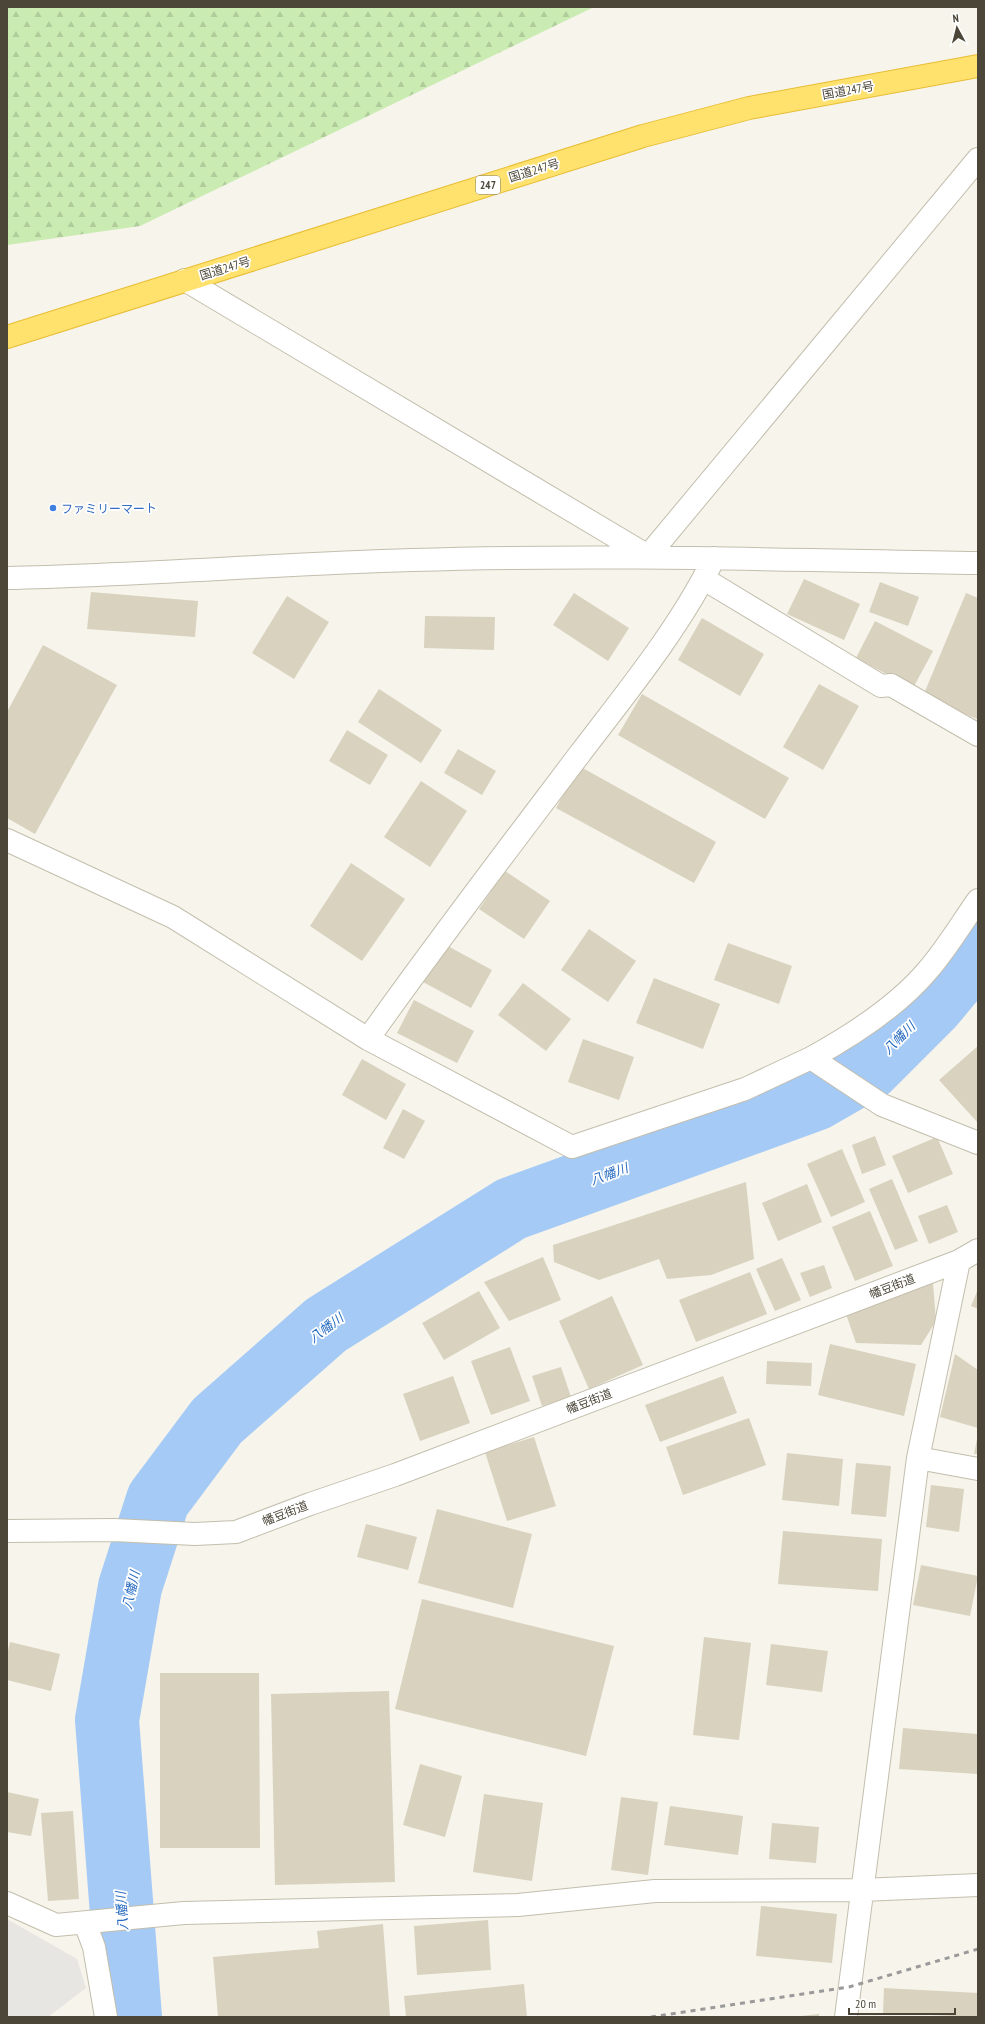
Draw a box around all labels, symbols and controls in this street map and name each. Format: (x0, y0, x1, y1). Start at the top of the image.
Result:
north arrow (937, 8, 977, 48)
text: N (952, 11, 960, 25)
street label: 国道247号 (821, 78, 875, 102)
street label: 国道247号 (507, 155, 561, 185)
road number: 247 (476, 176, 500, 194)
street label: 国道247号 (198, 253, 252, 283)
place label: ファミリーマート (61, 501, 157, 516)
marker: ファミリーマート (48, 503, 58, 513)
water label: 八幡川 (879, 1017, 920, 1058)
water label: 八幡川 (588, 1159, 632, 1189)
street label: 幡豆街道 (867, 1270, 917, 1302)
water label: 八幡川 (305, 1308, 348, 1347)
street label: 幡豆街道 (564, 1385, 614, 1417)
street label: 幡豆街道 (260, 1497, 310, 1529)
water label: 八幡川 (118, 1567, 144, 1611)
water label: 八幡川 (112, 1889, 132, 1931)
scale bar (849, 1990, 955, 2016)
text: 20 m (855, 1996, 876, 2011)

